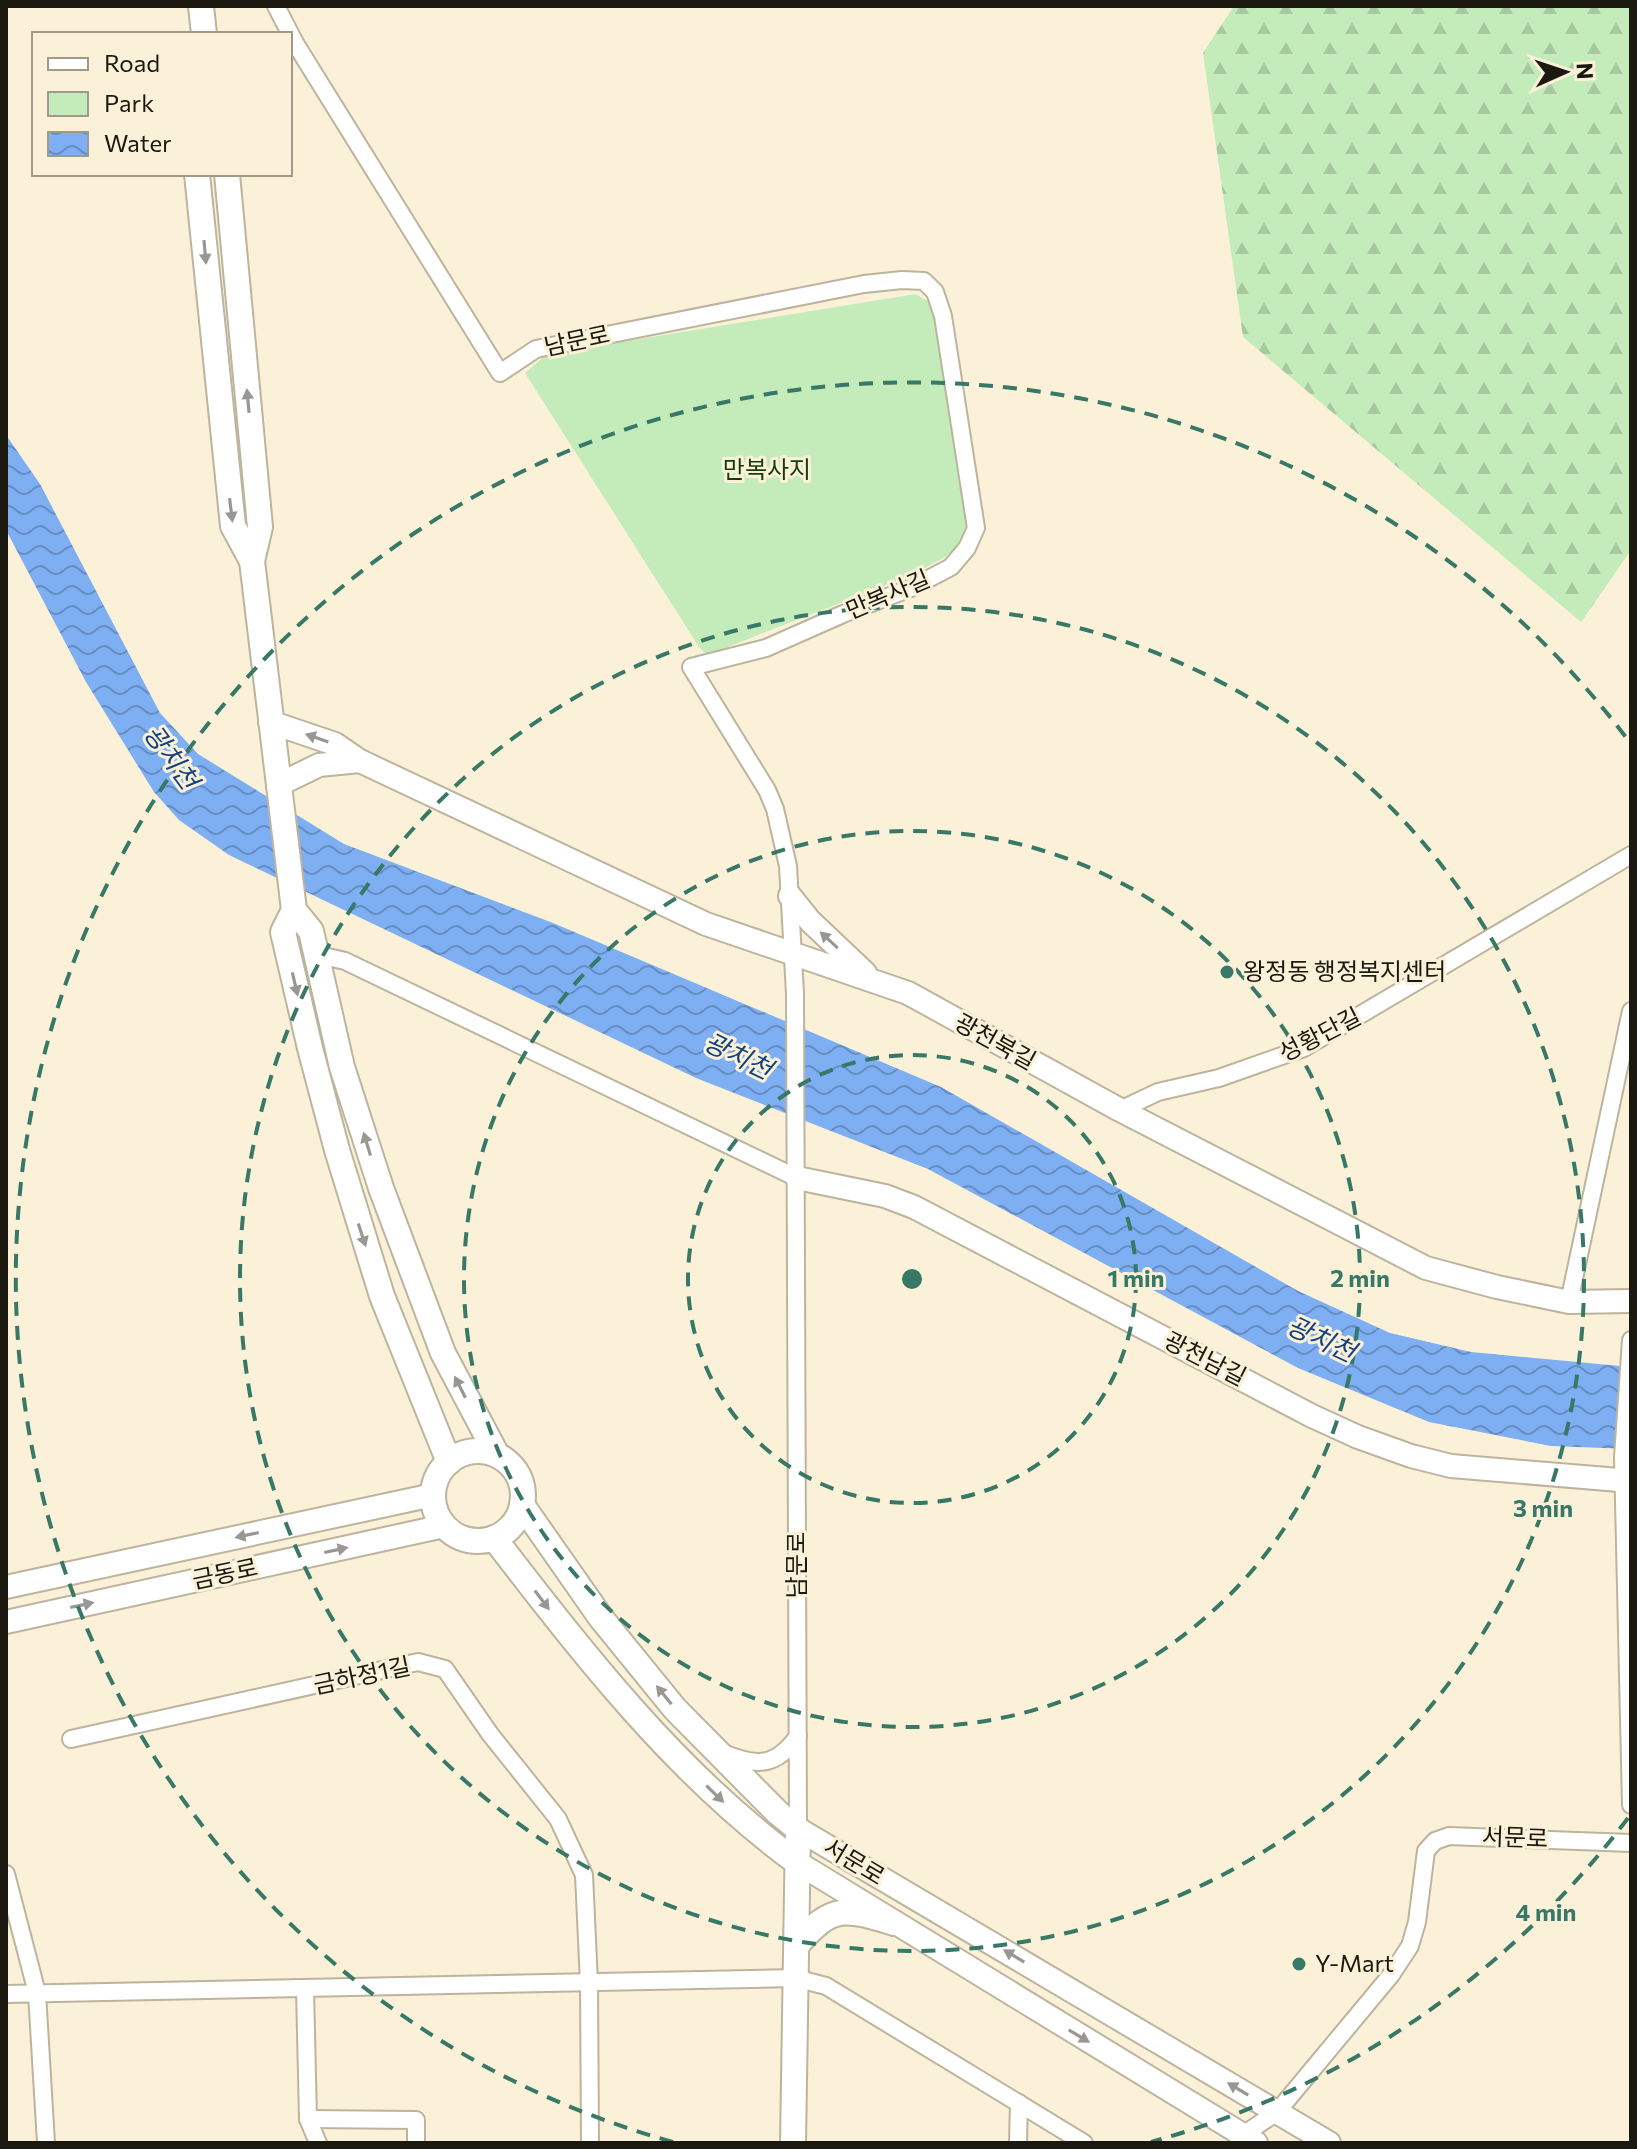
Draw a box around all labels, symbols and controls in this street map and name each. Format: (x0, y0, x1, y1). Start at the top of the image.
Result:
legend (32, 32, 292, 176)
north arrow (1525, 32, 1605, 112)
text: Road (104, 48, 160, 77)
text: N (1572, 62, 1599, 80)
text: Park (104, 88, 154, 117)
text: Water (104, 128, 172, 157)
one-way arrow (198, 240, 211, 265)
street label: 남문로 (541, 318, 612, 361)
one-way arrow (241, 388, 254, 413)
park label: 만복사지 (723, 454, 811, 483)
one-way arrow (224, 498, 237, 523)
street label: 만복사길 (841, 563, 934, 624)
water label: 광치천 (139, 718, 208, 797)
one-way arrow (305, 731, 329, 744)
one-way arrow (820, 931, 839, 949)
place label: 왕정동 행정복지센터 (1243, 956, 1446, 985)
marker: 왕정동 행정복지센터 (1218, 963, 1236, 981)
one-way arrow (289, 972, 302, 997)
street label: 성황단길 (1273, 1001, 1365, 1067)
street label: 광천북길 (950, 1007, 1041, 1075)
water label: 광치천 (700, 1025, 780, 1086)
one-way arrow (360, 1132, 373, 1156)
one-way arrow (356, 1223, 369, 1247)
text: 1 min (1108, 1263, 1164, 1292)
text: 2 min (1330, 1263, 1390, 1292)
centre of rings (898, 1265, 926, 1293)
water label: 광치천 (1283, 1308, 1363, 1368)
street label: 광천남길 (1160, 1325, 1252, 1391)
one-way arrow (453, 1375, 467, 1398)
text: 3 min (1513, 1493, 1573, 1522)
one-way arrow (234, 1529, 259, 1542)
street label: 남문로 (781, 1532, 810, 1598)
one-way arrow (324, 1543, 349, 1556)
street label: 금동로 (189, 1551, 260, 1594)
one-way arrow (533, 1590, 549, 1610)
one-way arrow (70, 1598, 95, 1611)
street label: 금하정1길 (310, 1650, 413, 1699)
one-way arrow (656, 1685, 673, 1705)
one-way arrow (705, 1784, 724, 1803)
street label: 서문로 (1481, 1821, 1549, 1852)
street label: 서문로 (819, 1831, 891, 1890)
text: 4 min (1516, 1897, 1576, 1926)
place label: Y-Mart (1315, 1948, 1394, 1977)
one-way arrow (1003, 1950, 1025, 1964)
marker: Y-Mart (1290, 1955, 1308, 1973)
one-way arrow (1068, 2028, 1090, 2042)
one-way arrow (1227, 2082, 1249, 2096)

